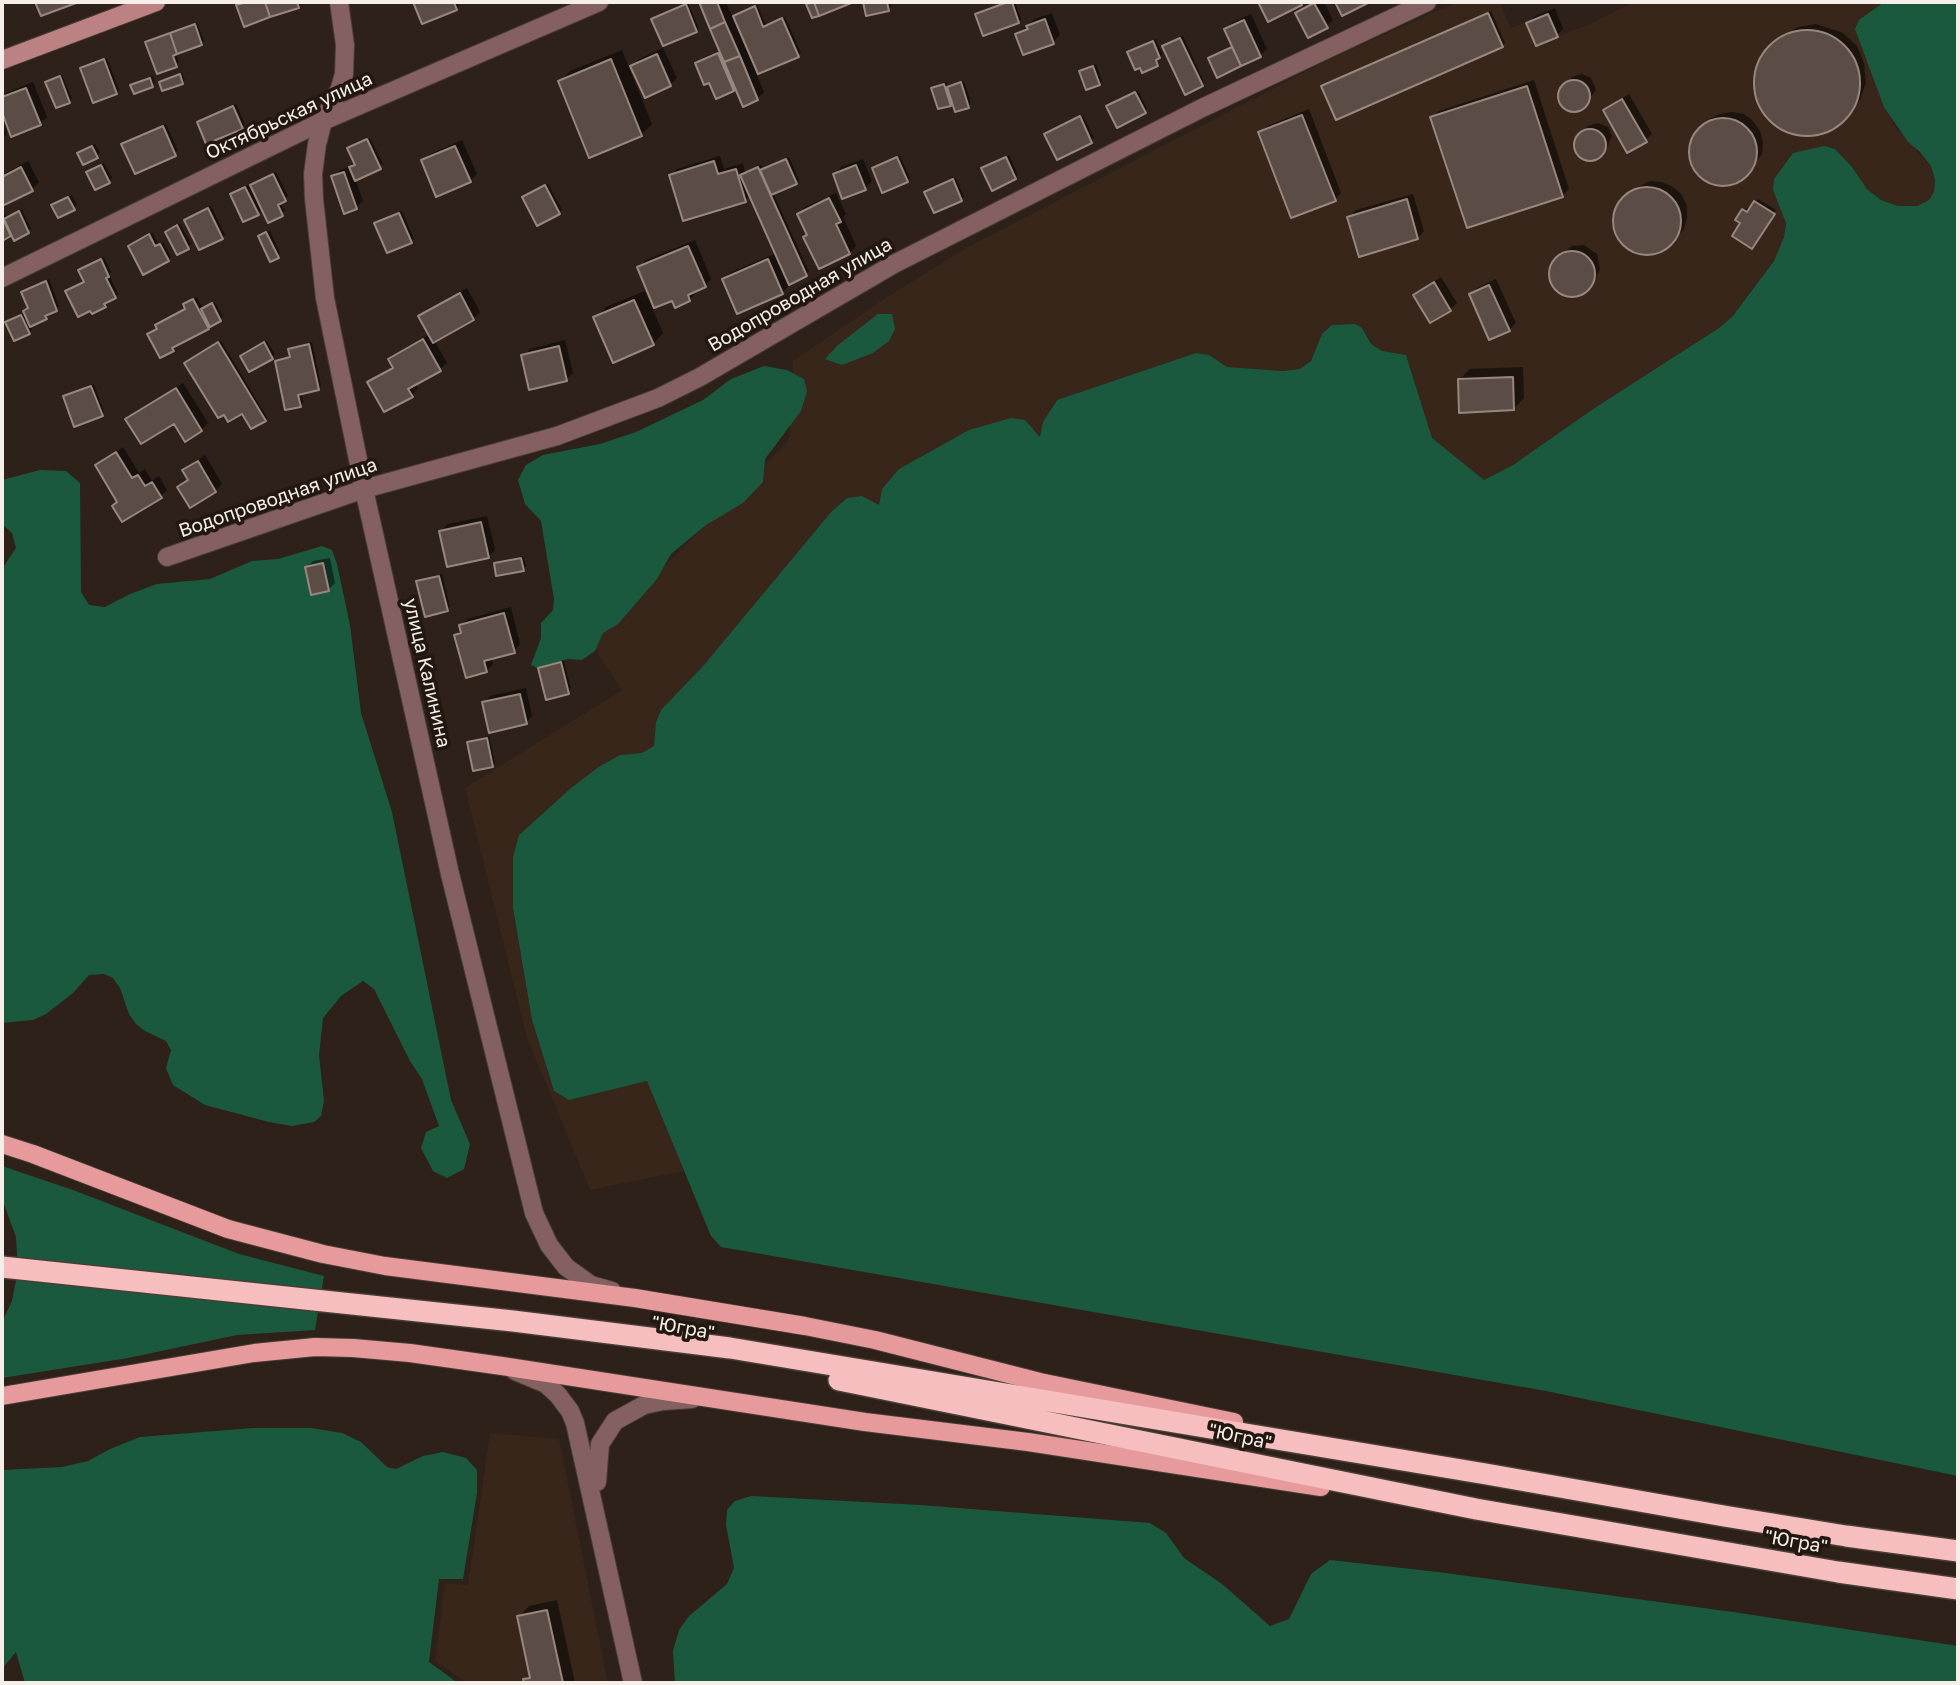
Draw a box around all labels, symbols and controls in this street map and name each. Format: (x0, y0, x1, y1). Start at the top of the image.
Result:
street label: Октябрьская улица (202, 67, 376, 165)
street label: Водопроводная улица (704, 233, 896, 357)
street label: Водопроводная улица (176, 453, 380, 543)
street label: улица Калинина (399, 596, 455, 750)
street label: "Югра" (650, 1311, 716, 1345)
street label: "Югра" (1206, 1419, 1274, 1455)
street label: "Югра" (1763, 1525, 1829, 1559)

